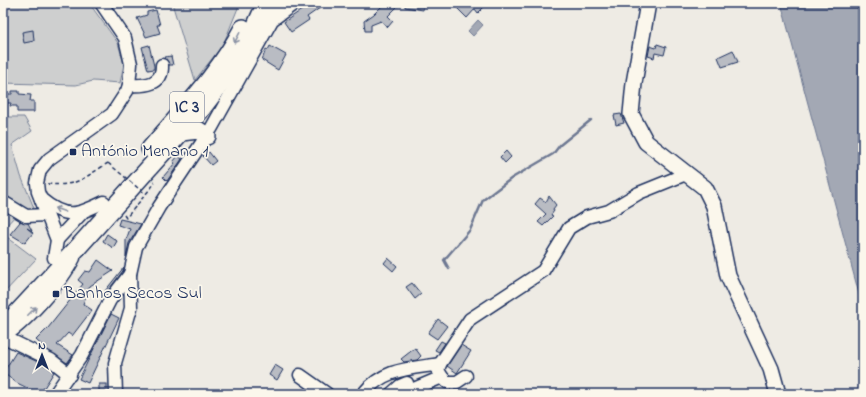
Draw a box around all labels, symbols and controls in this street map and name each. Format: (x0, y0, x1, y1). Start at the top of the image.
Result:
one-way arrow (233, 32, 241, 44)
road number: IC 3 (170, 92, 204, 122)
place label: António Menano 1 (81, 139, 209, 165)
marker: António Menano 1 (68, 147, 78, 157)
one-way arrow (54, 206, 66, 214)
place label: Banhos Secos Sul (63, 281, 202, 307)
marker: Banhos Secos Sul (51, 289, 61, 299)
one-way arrow (27, 306, 37, 316)
north arrow (22, 335, 62, 375)
text: N (38, 338, 46, 354)

